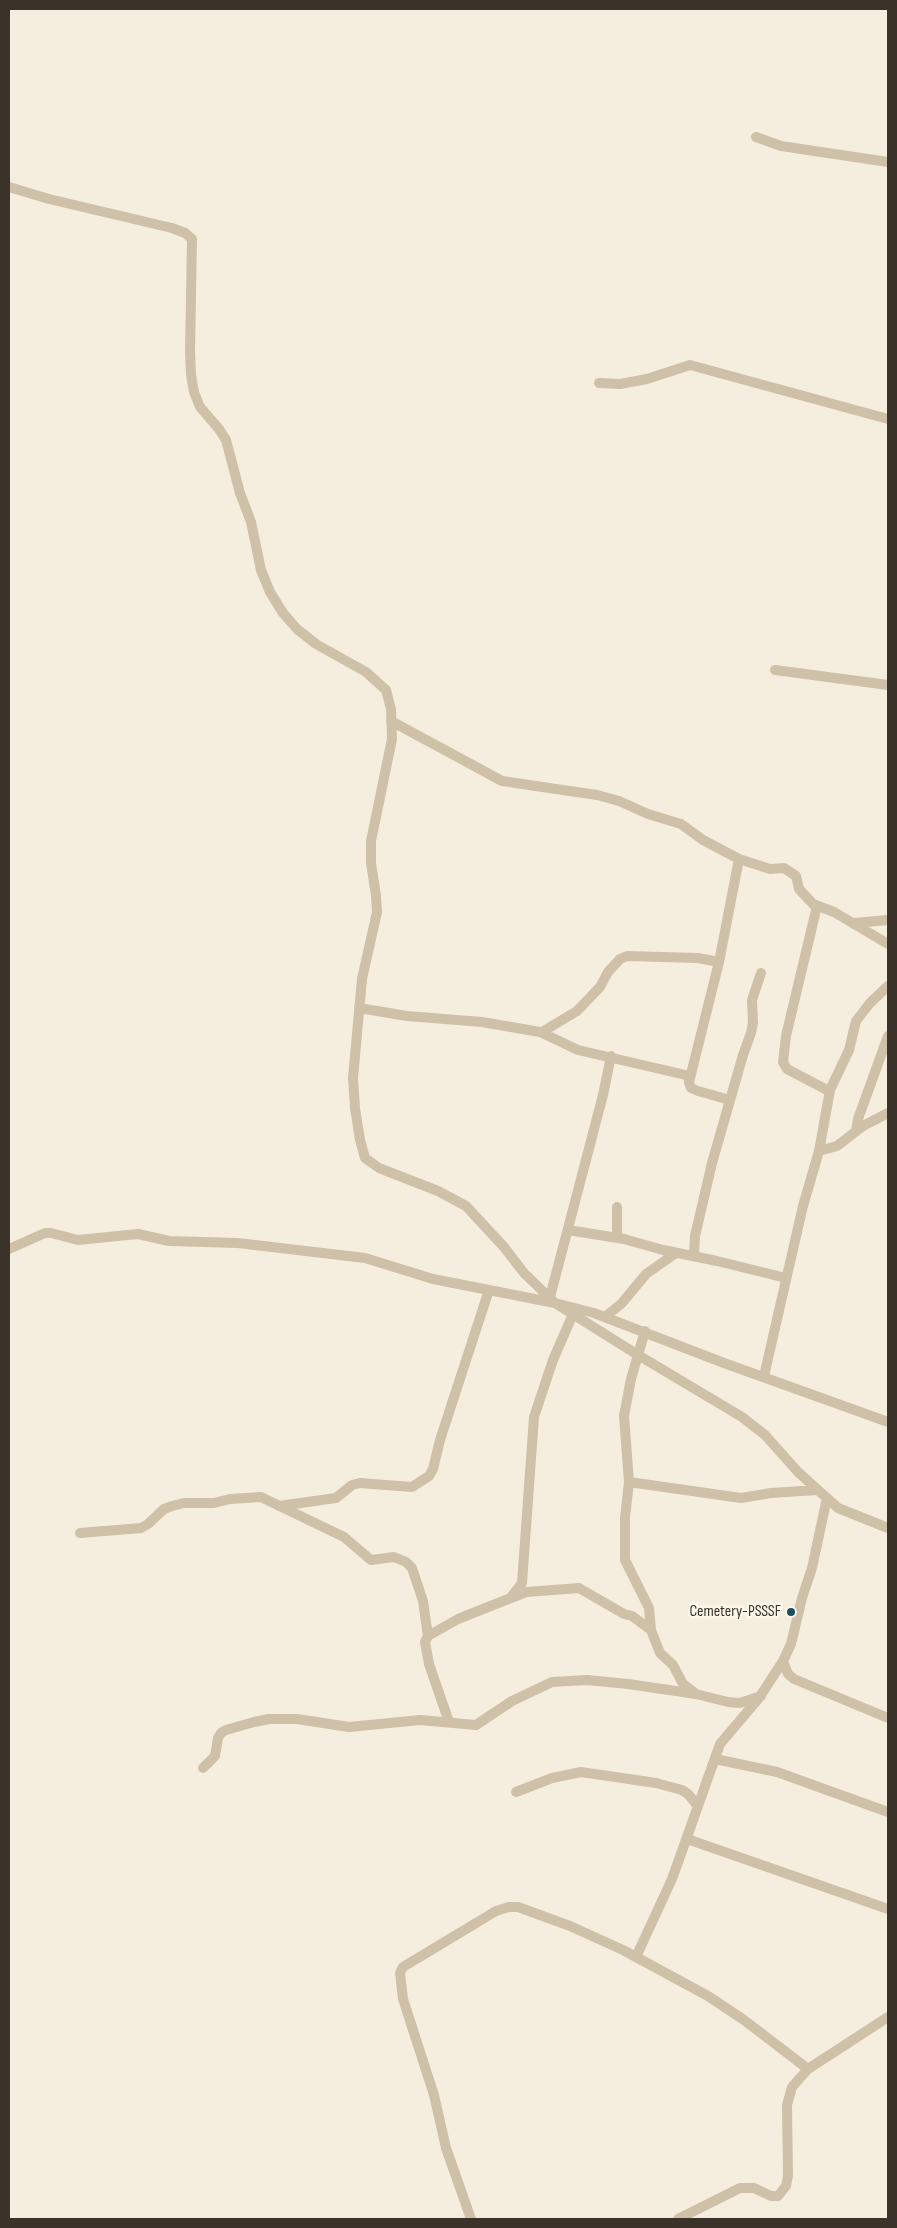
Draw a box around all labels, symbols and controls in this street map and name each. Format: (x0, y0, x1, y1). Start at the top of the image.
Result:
place label: Cemetery-PSSSF (689, 1602, 781, 1622)
marker: Cemetery-PSSSF (785, 1606, 797, 1618)

